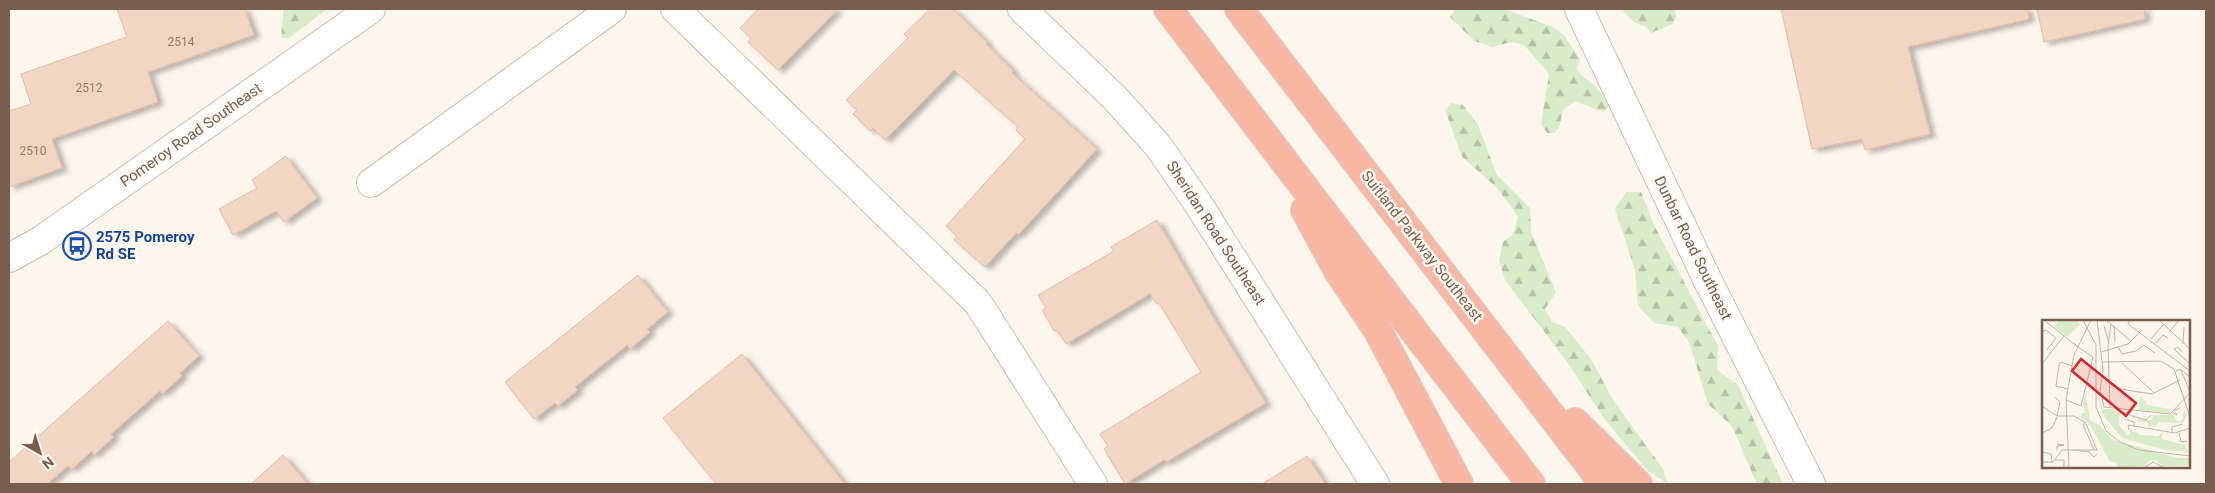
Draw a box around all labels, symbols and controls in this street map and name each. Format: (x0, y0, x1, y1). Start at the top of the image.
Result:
house number: 2514 (168, 35, 195, 49)
street label: Pomeroy Road Southeast (117, 79, 265, 191)
house number: 2512 (76, 81, 103, 95)
house number: 2510 (20, 144, 47, 158)
street label: Sheridan Road Southeast (1163, 158, 1269, 309)
street label: Suitland Parkway Southeast (1358, 167, 1486, 325)
street label: Dunbar Road Southeast (1650, 173, 1736, 323)
place label: 2575 Pomeroy Rd SE (96, 228, 195, 263)
bus stop icon: 2575 Pomeroy Rd SE (62, 231, 92, 261)
inset map (2042, 320, 2190, 468)
north arrow (15, 428, 65, 478)
text: N (39, 454, 57, 472)

